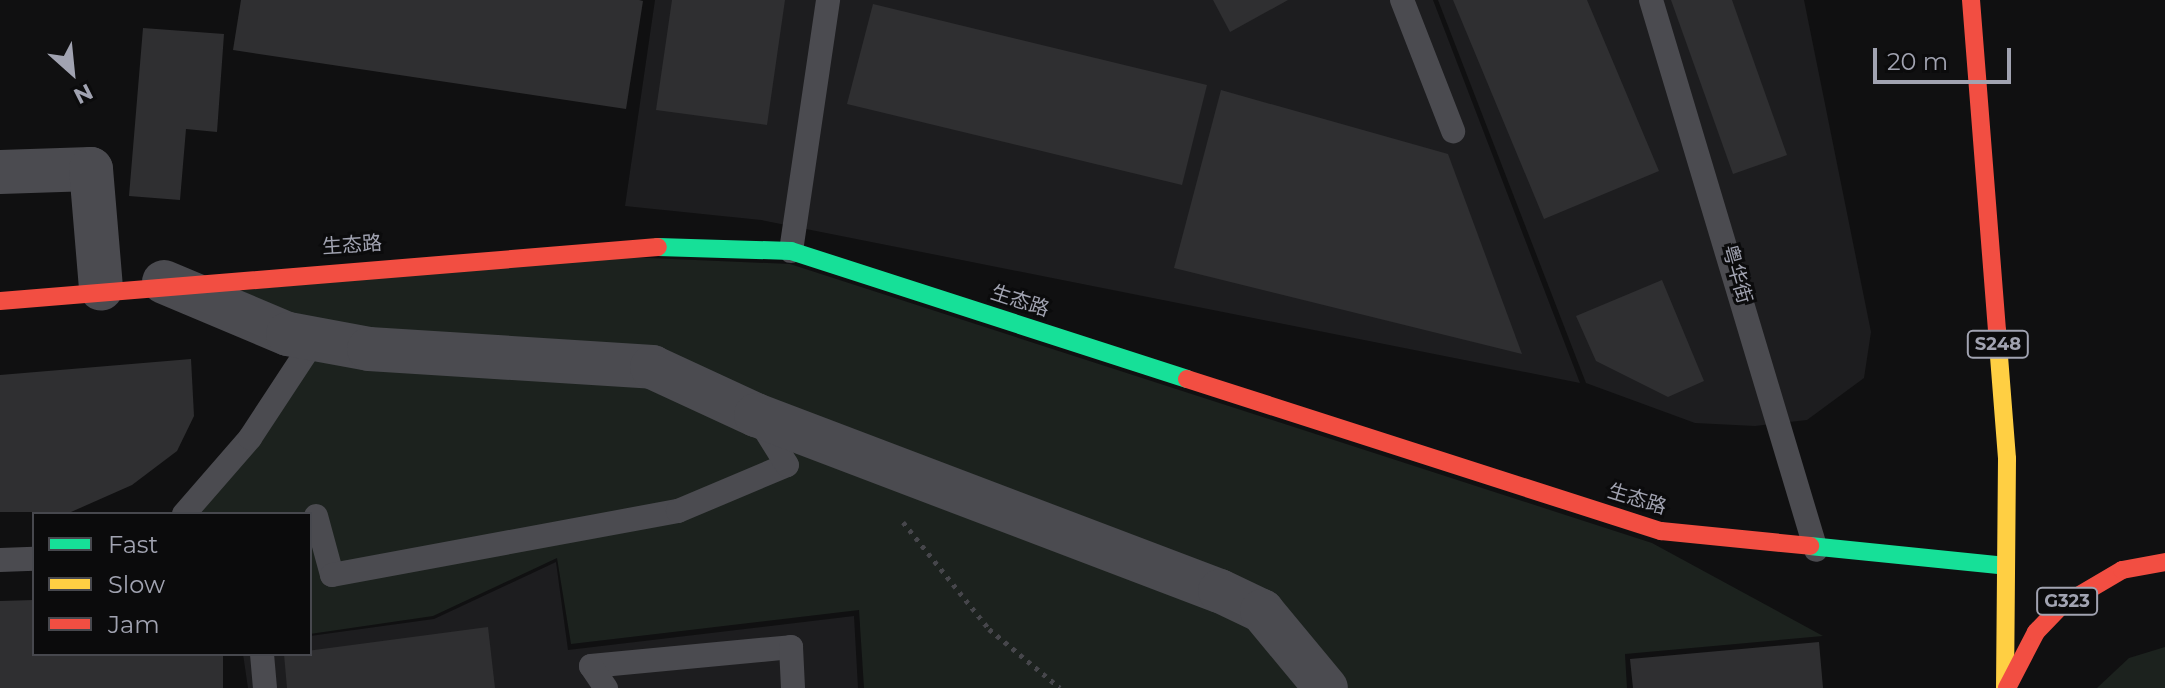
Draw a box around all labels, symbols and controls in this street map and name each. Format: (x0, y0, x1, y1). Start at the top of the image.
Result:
north arrow (32, 32, 112, 112)
scale bar (1877, 32, 2015, 82)
text: 20 m (1887, 47, 1948, 76)
text: N (69, 78, 97, 110)
street label: 生态路 (321, 231, 383, 259)
street label: 粤华街 (1717, 242, 1757, 306)
street label: 生态路 (988, 280, 1052, 322)
road number: S248 (1966, 330, 2030, 358)
street label: 生态路 (1605, 479, 1669, 519)
legend (32, 512, 312, 656)
text: Fast (108, 530, 158, 559)
text: Slow (108, 570, 165, 599)
road number: G323 (2035, 587, 2099, 615)
text: Jam (108, 610, 160, 639)

